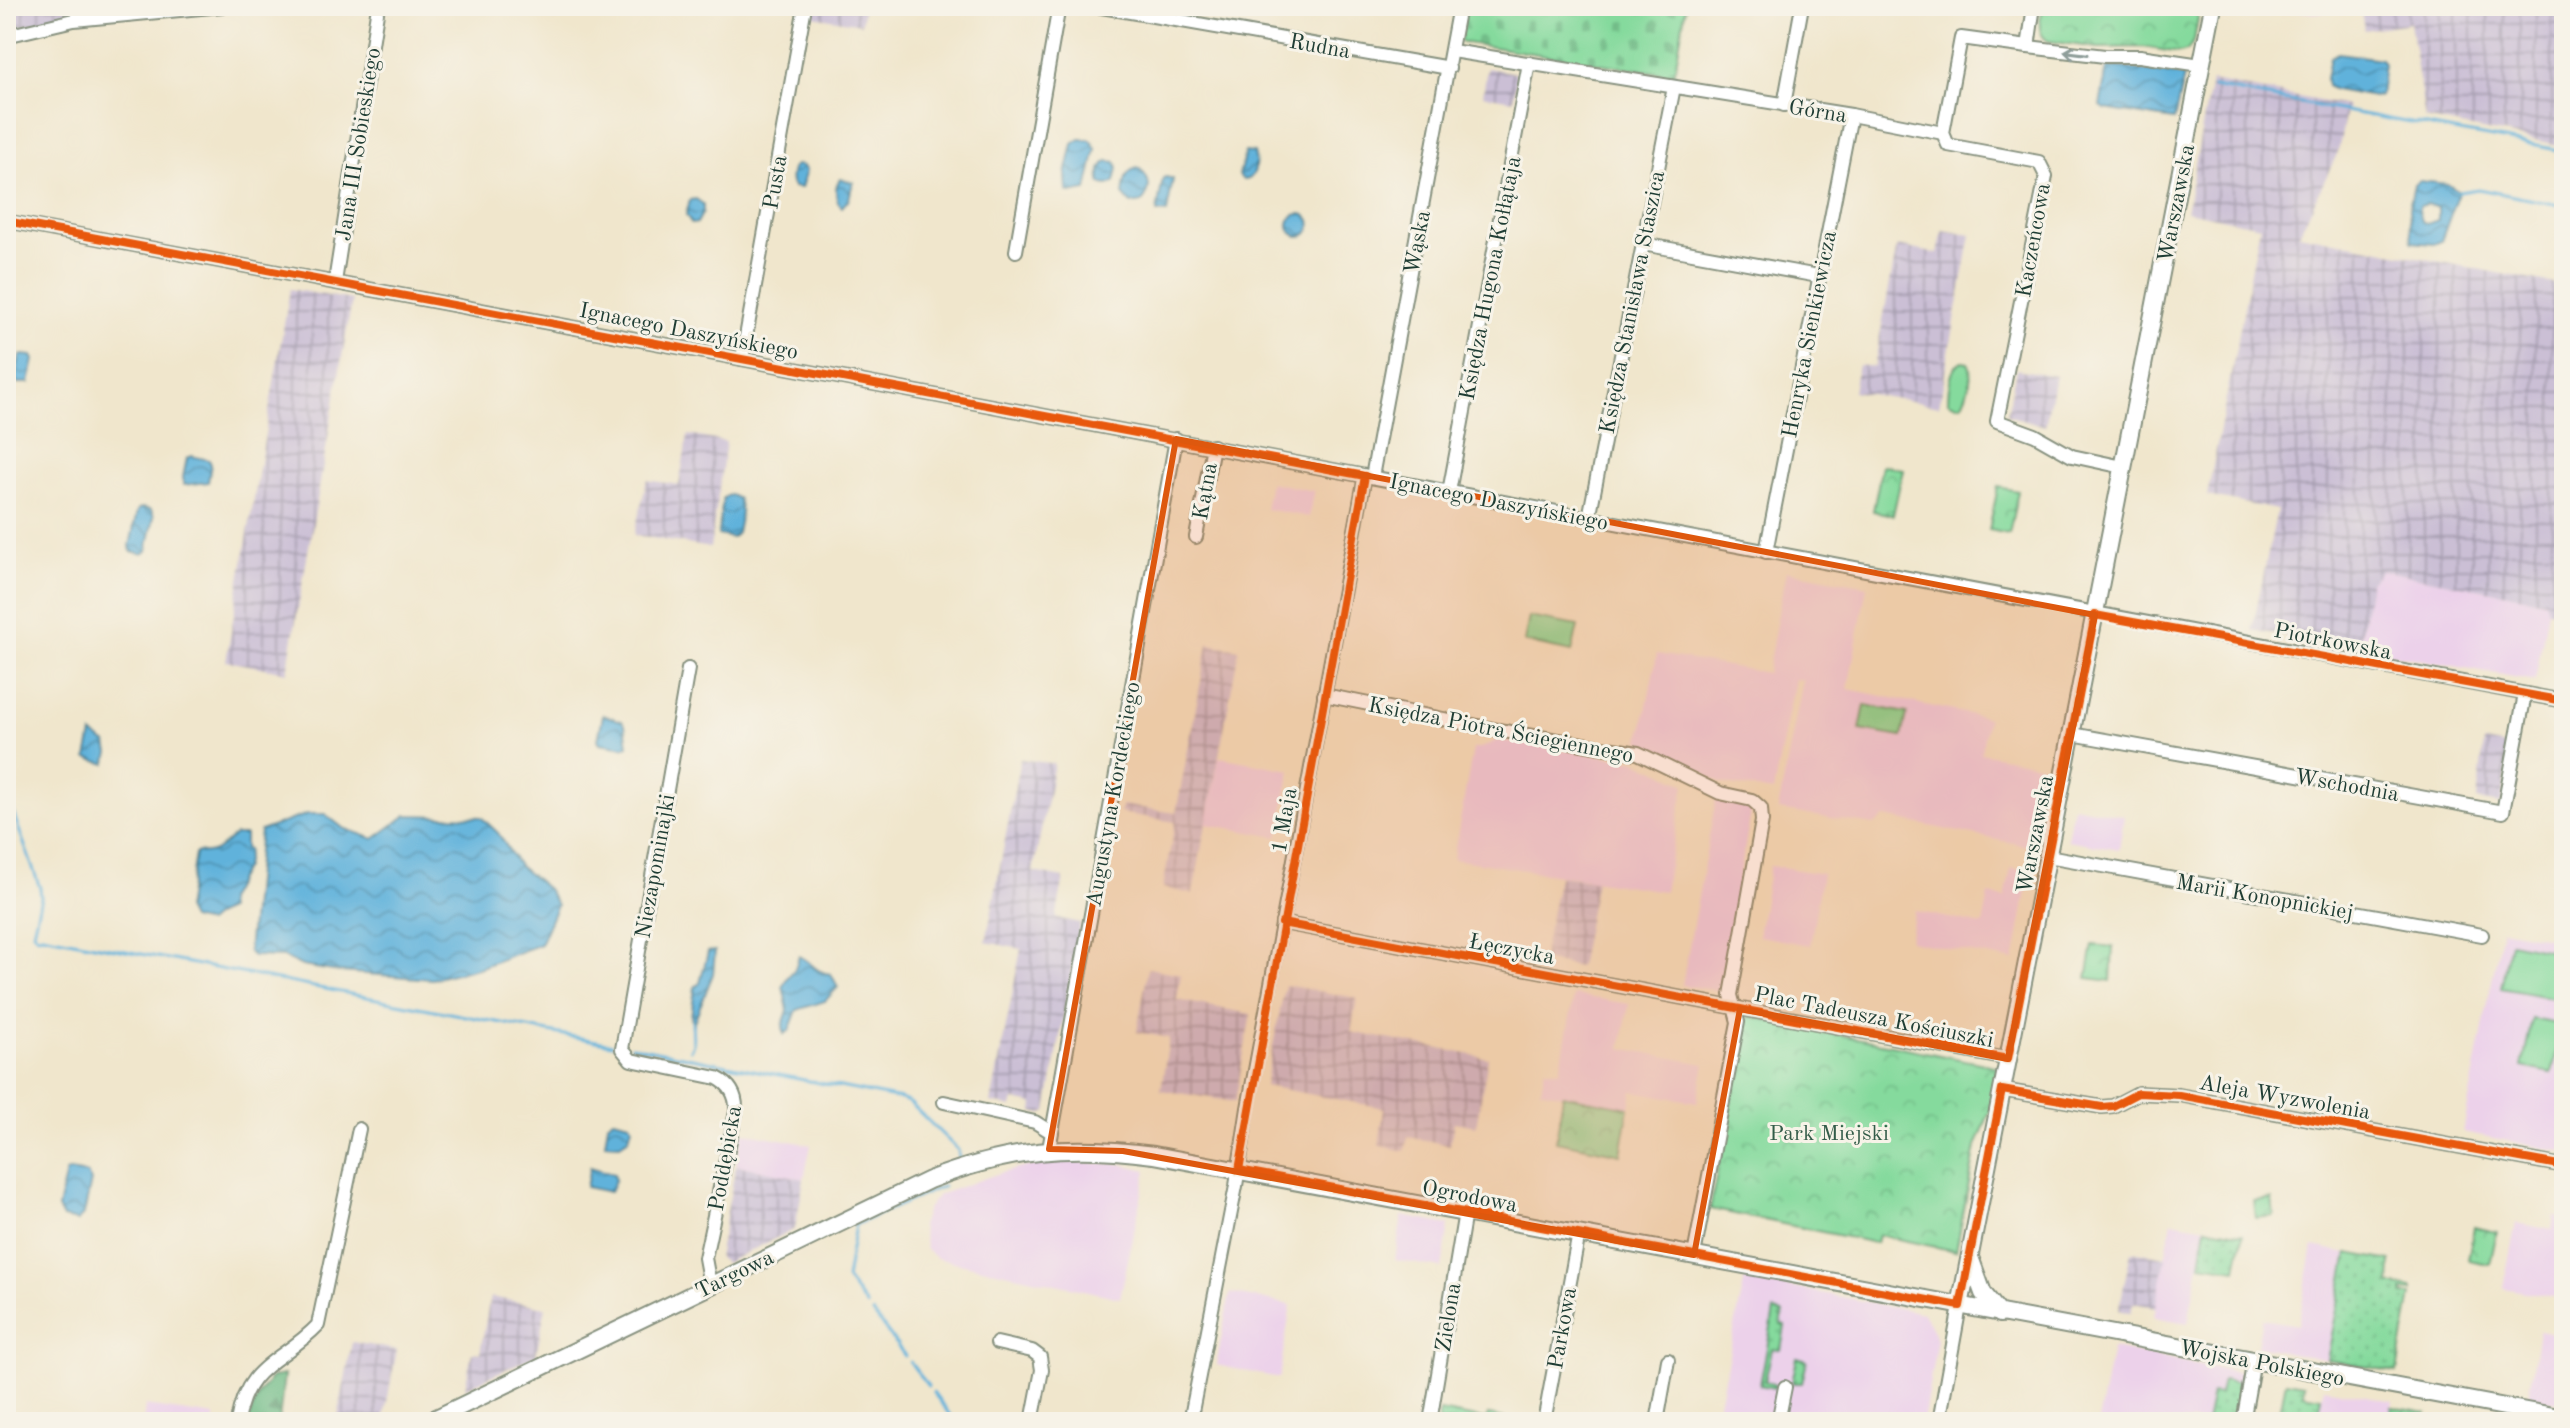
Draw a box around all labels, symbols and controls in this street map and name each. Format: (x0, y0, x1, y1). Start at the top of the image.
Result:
street label: Rudna (1287, 31, 1352, 63)
one-way arrow (2063, 45, 2090, 60)
street label: Jana III Sobieskiego (333, 46, 385, 243)
street label: Górna (1787, 97, 1848, 127)
street label: Warszawska (2155, 142, 2199, 264)
street label: Pusta (760, 153, 792, 211)
street label: Księdza Hugona Kołłątaja (1456, 154, 1525, 402)
street label: Księdza Stanisława Staszica (1597, 169, 1669, 436)
street label: Kaczeńcowa (2013, 181, 2055, 299)
street label: Wąska (1401, 209, 1435, 276)
street label: Henryka Sienkiewicza (1779, 229, 1841, 440)
street label: Ignacego Daszyńskiego (577, 300, 800, 364)
street label: Kątna (1190, 461, 1222, 522)
street label: Ignacego Daszyńskiego (1387, 471, 1610, 535)
street label: Piotrkowska (2272, 620, 2393, 664)
street label: Augustyna Kordeckiego (1083, 680, 1145, 909)
street label: Księdza Piotra Ściegiennego (1366, 690, 1636, 768)
street label: Wschodnia (2293, 766, 2401, 806)
street label: Warszawska (2014, 773, 2058, 895)
street label: 1 Maja (1268, 786, 1302, 855)
street label: Niezapominajki (632, 792, 680, 940)
street label: Marii Konopnickiej (2174, 872, 2355, 924)
street label: Łęczycka (1467, 931, 1557, 969)
street label: Plac Tadeusza Kościuszki (1752, 984, 1995, 1052)
street label: Aleja Wyzwolenia (2197, 1072, 2372, 1124)
street label: Poddębicka (706, 1104, 746, 1213)
park label: Park Miejski (1769, 1123, 1889, 1145)
street label: Ogrodowa (1420, 1177, 1519, 1217)
street label: Targowa (692, 1246, 778, 1303)
street label: Zielona (1433, 1281, 1465, 1354)
street label: Parkowa (1545, 1285, 1581, 1371)
street label: Wojska Polskiego (2177, 1337, 2346, 1391)

